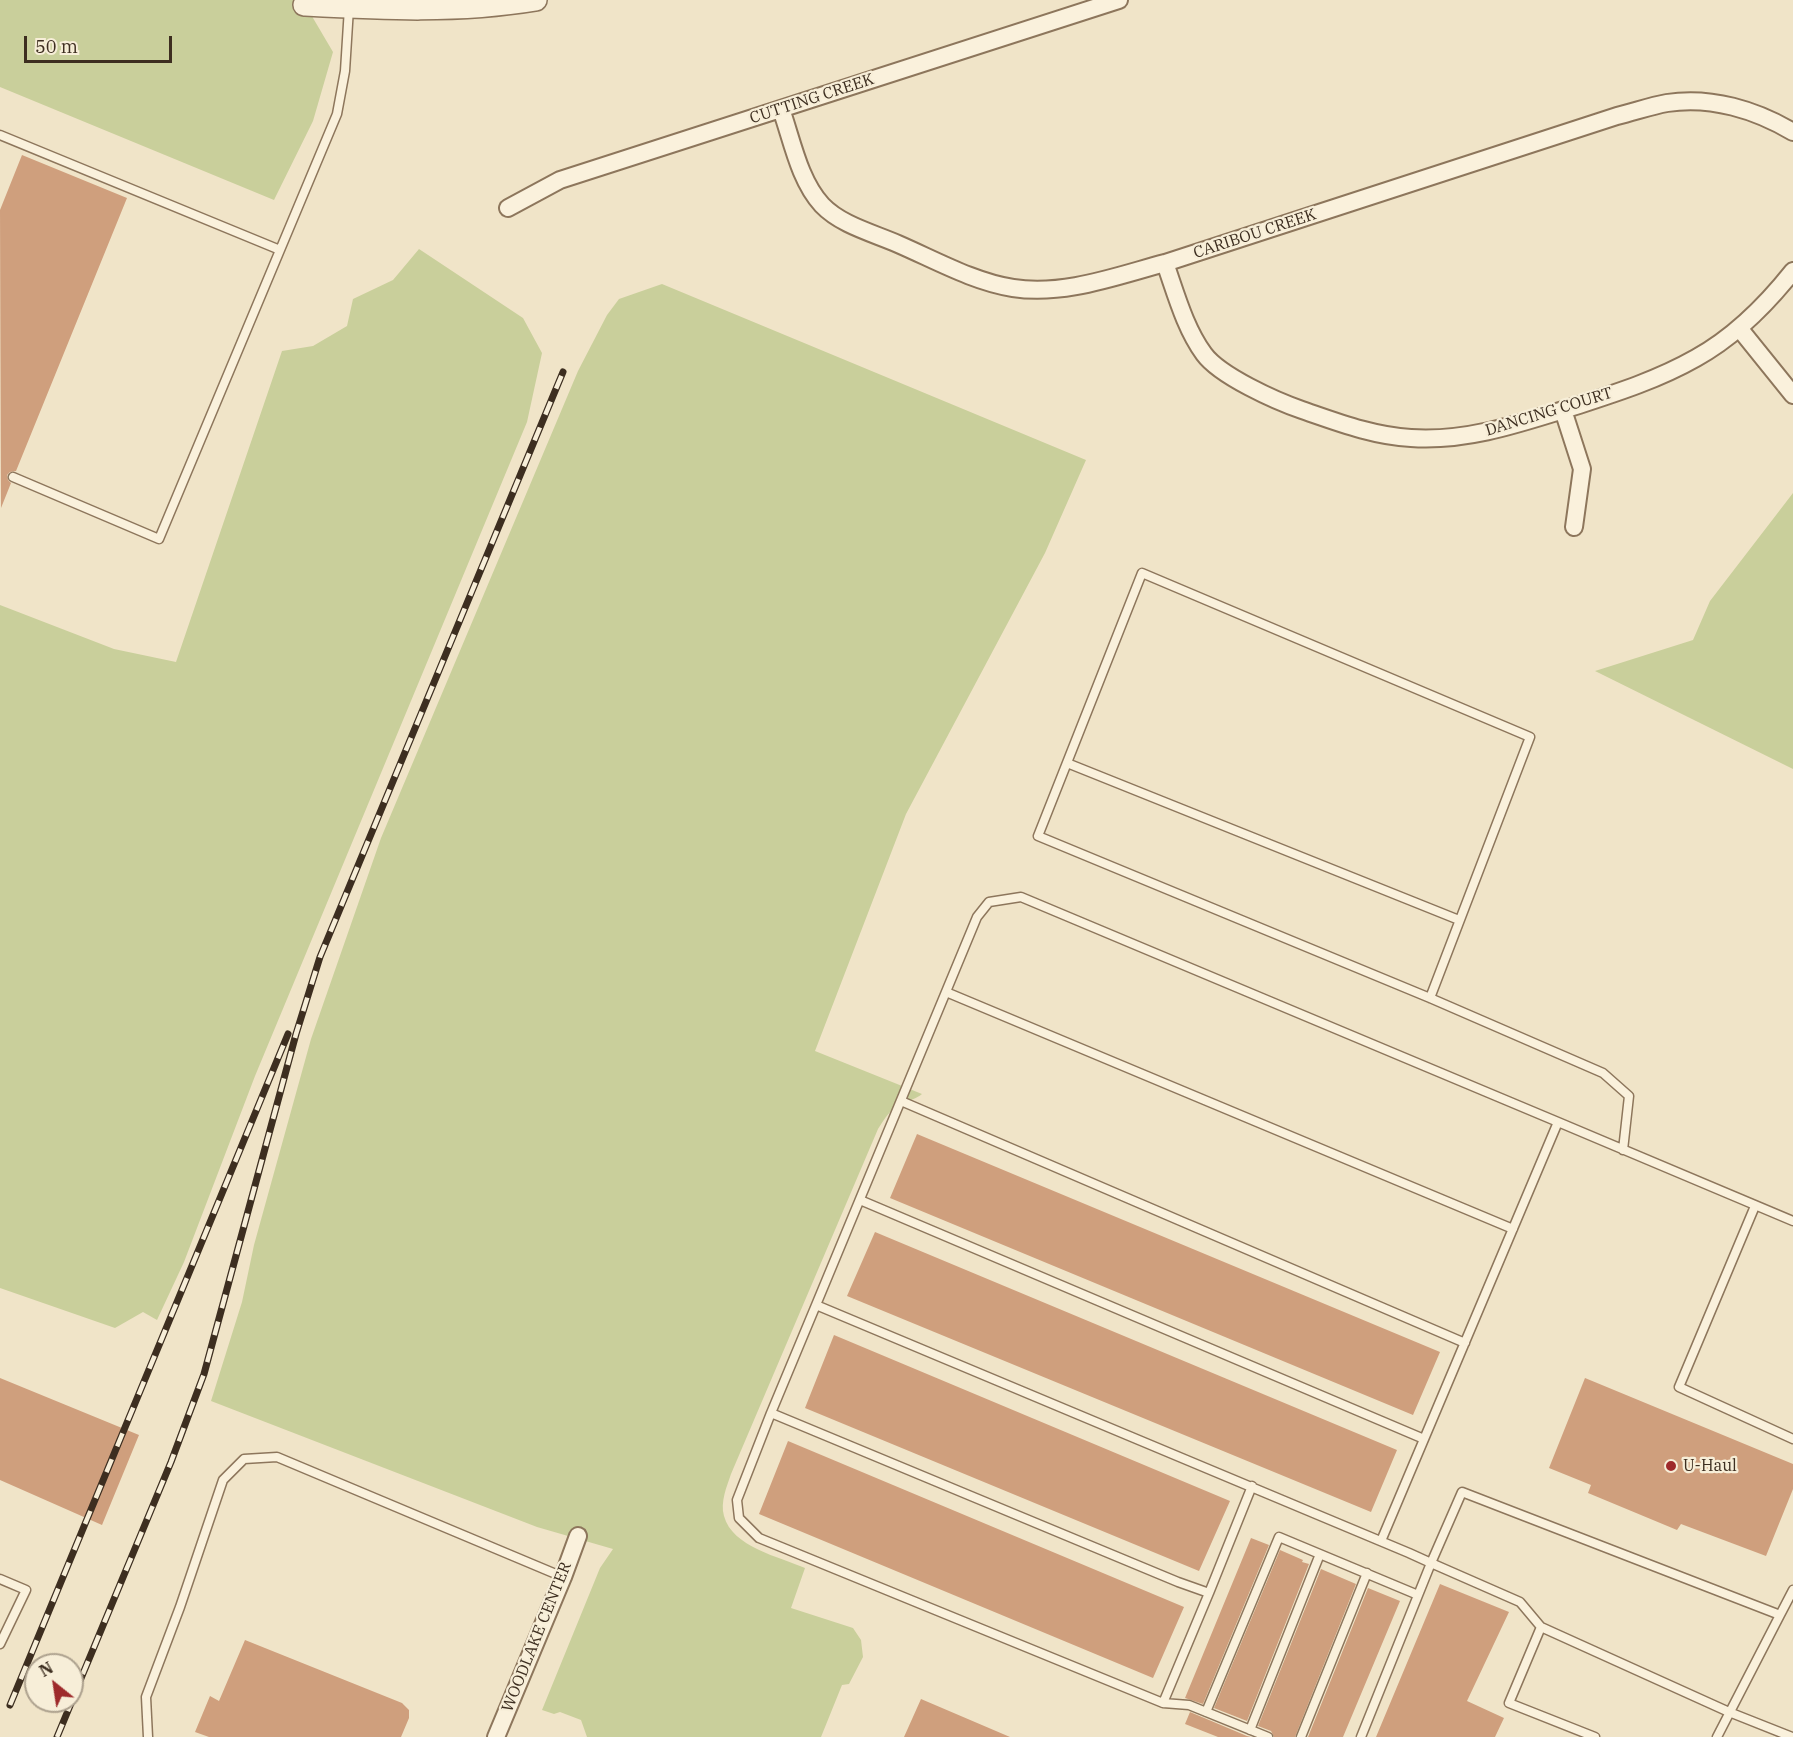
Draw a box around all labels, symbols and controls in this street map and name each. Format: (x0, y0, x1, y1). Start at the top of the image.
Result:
scale bar (27, 24, 176, 62)
text: 50 m (35, 35, 78, 58)
street label: CUTTING CREEK (747, 70, 877, 128)
street label: CARIBOU CREEK (1191, 205, 1319, 263)
street label: DANCING COURT (1483, 384, 1615, 440)
place label: U-Haul (1683, 1456, 1737, 1476)
marker: U-Haul (1664, 1459, 1678, 1473)
street label: WOODLAKE CENTER (498, 1559, 576, 1715)
north arrow (24, 1653, 84, 1713)
text: N (36, 1657, 56, 1681)

